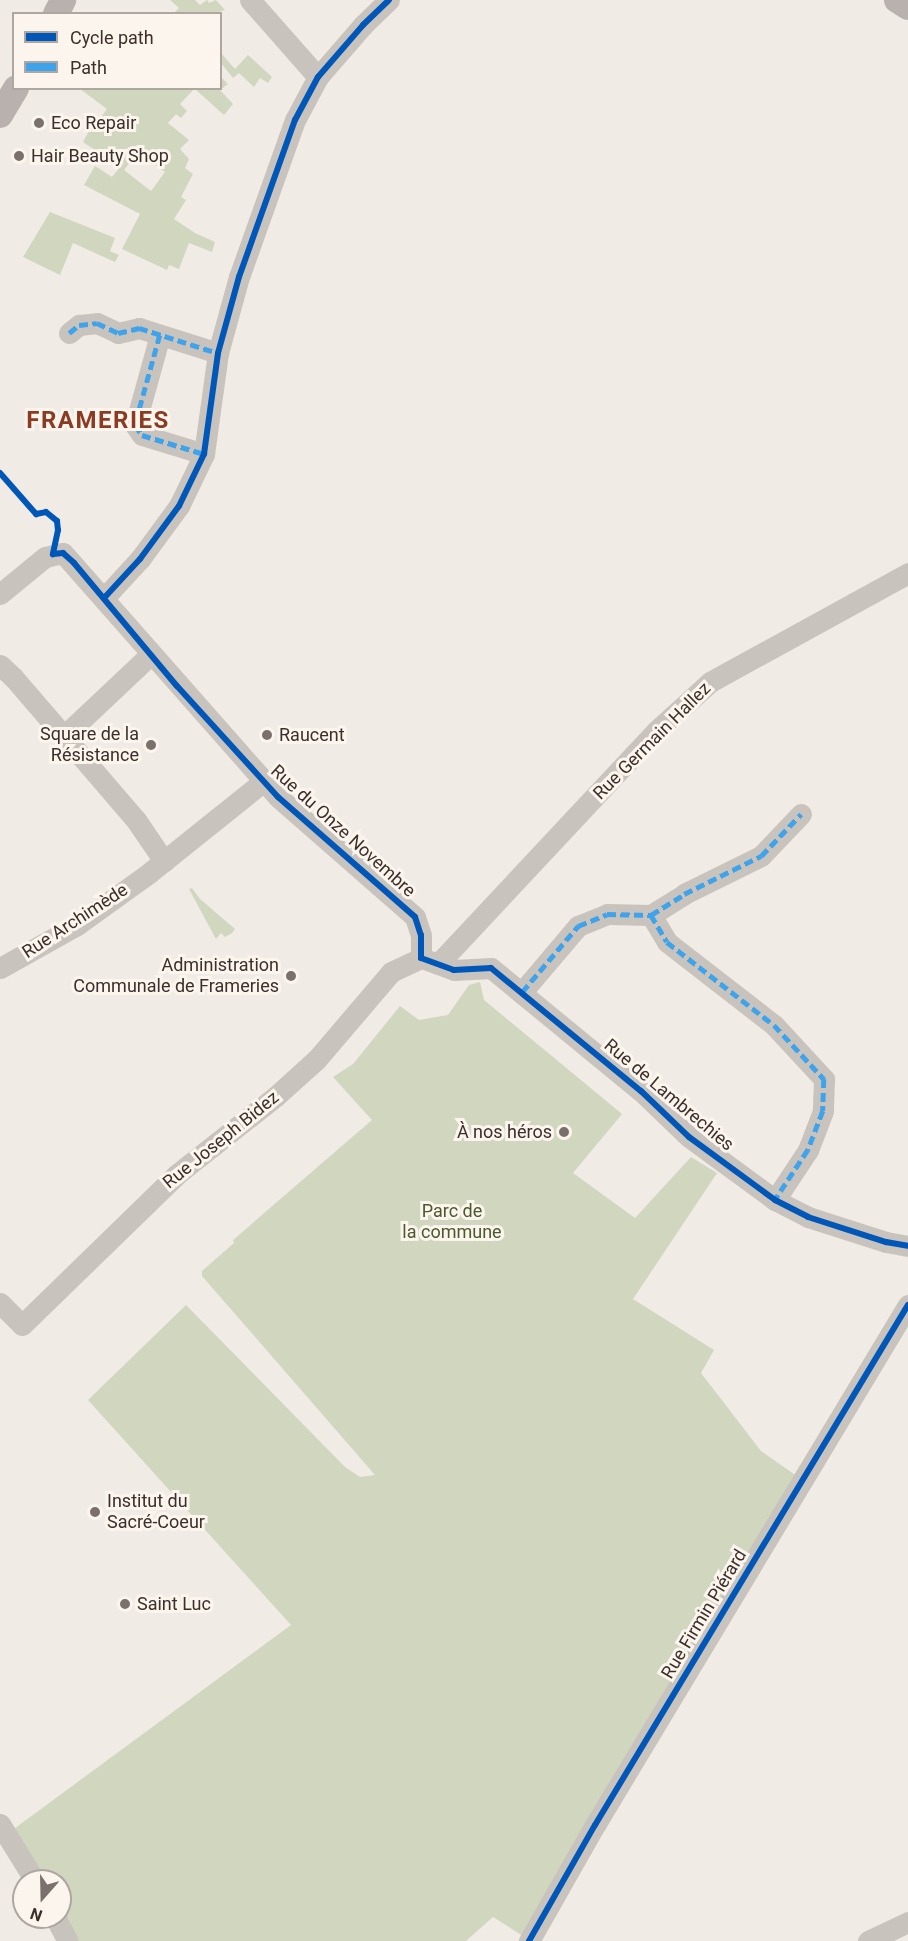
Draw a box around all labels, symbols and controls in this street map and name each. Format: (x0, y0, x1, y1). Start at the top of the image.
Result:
legend (12, 12, 222, 90)
text: Cycle path (70, 27, 154, 48)
text: Path (70, 57, 107, 78)
place label: Eco Repair (51, 112, 136, 134)
marker: Eco Repair (32, 116, 46, 130)
place label: Hair Beauty Shop (31, 145, 169, 167)
marker: Hair Beauty Shop (12, 149, 26, 163)
district label: FRAMERIES (26, 407, 170, 435)
street label: Rue Germain Hallez (589, 678, 715, 804)
place label: Square de la Résistance (40, 724, 139, 766)
place label: Raucent (279, 724, 345, 746)
marker: Raucent (260, 728, 274, 742)
marker: Square de la Résistance (144, 738, 158, 752)
street label: Rue du Onze Novembre (266, 760, 420, 902)
street label: Rue Archimède (18, 879, 132, 963)
place label: Administration Communale de Frameries (73, 955, 279, 998)
marker: Administration Communale de Frameries (284, 969, 298, 983)
street label: Rue de Lambrechies (600, 1034, 738, 1156)
street label: Rue Joseph Bidez (159, 1087, 283, 1193)
place label: À nos héros (457, 1121, 552, 1143)
marker: À nos héros (557, 1125, 571, 1139)
park label: Parc de la commune (402, 1201, 502, 1244)
place label: Institut du Sacré-Coeur (107, 1491, 205, 1534)
marker: Institut du Sacré-Coeur (88, 1505, 102, 1519)
street label: Rue Firmin Piérard (657, 1545, 751, 1683)
place label: Saint Luc (137, 1593, 211, 1615)
marker: Saint Luc (118, 1597, 132, 1611)
north arrow (12, 1869, 72, 1929)
text: N (28, 1904, 45, 1925)

